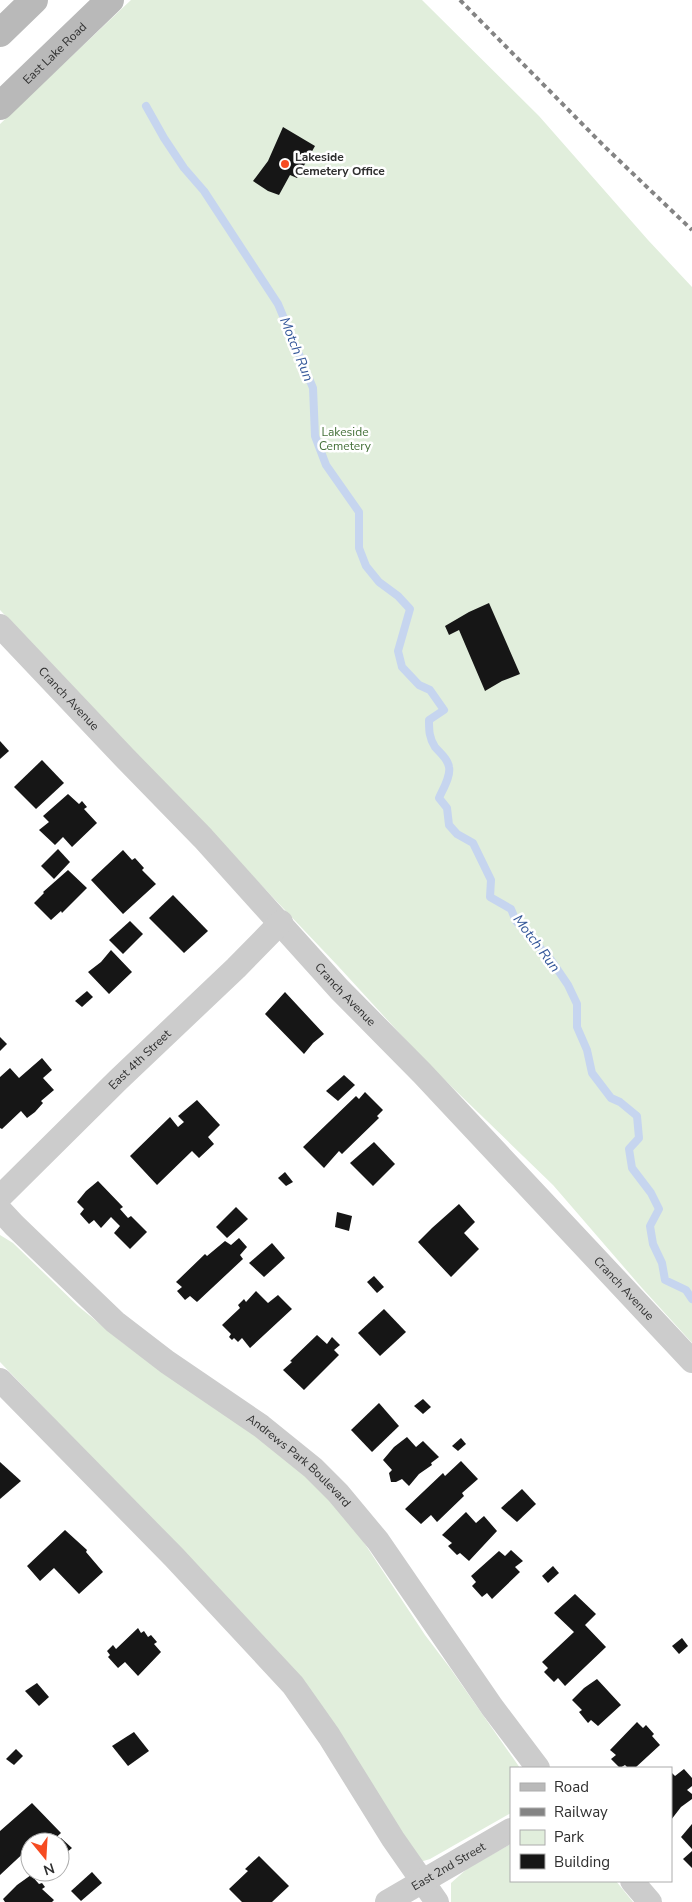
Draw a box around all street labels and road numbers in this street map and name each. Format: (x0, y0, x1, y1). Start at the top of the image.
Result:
street label: East Lake Road (19, 19, 90, 88)
street label: Cranch Avenue (35, 663, 103, 734)
street label: Cranch Avenue (311, 959, 379, 1030)
street label: East 4th Street (105, 1025, 175, 1093)
street label: Cranch Avenue (590, 1253, 658, 1324)
street label: Andrews Park Boulevard (243, 1410, 354, 1510)
street label: East 2nd Street (408, 1838, 489, 1894)

